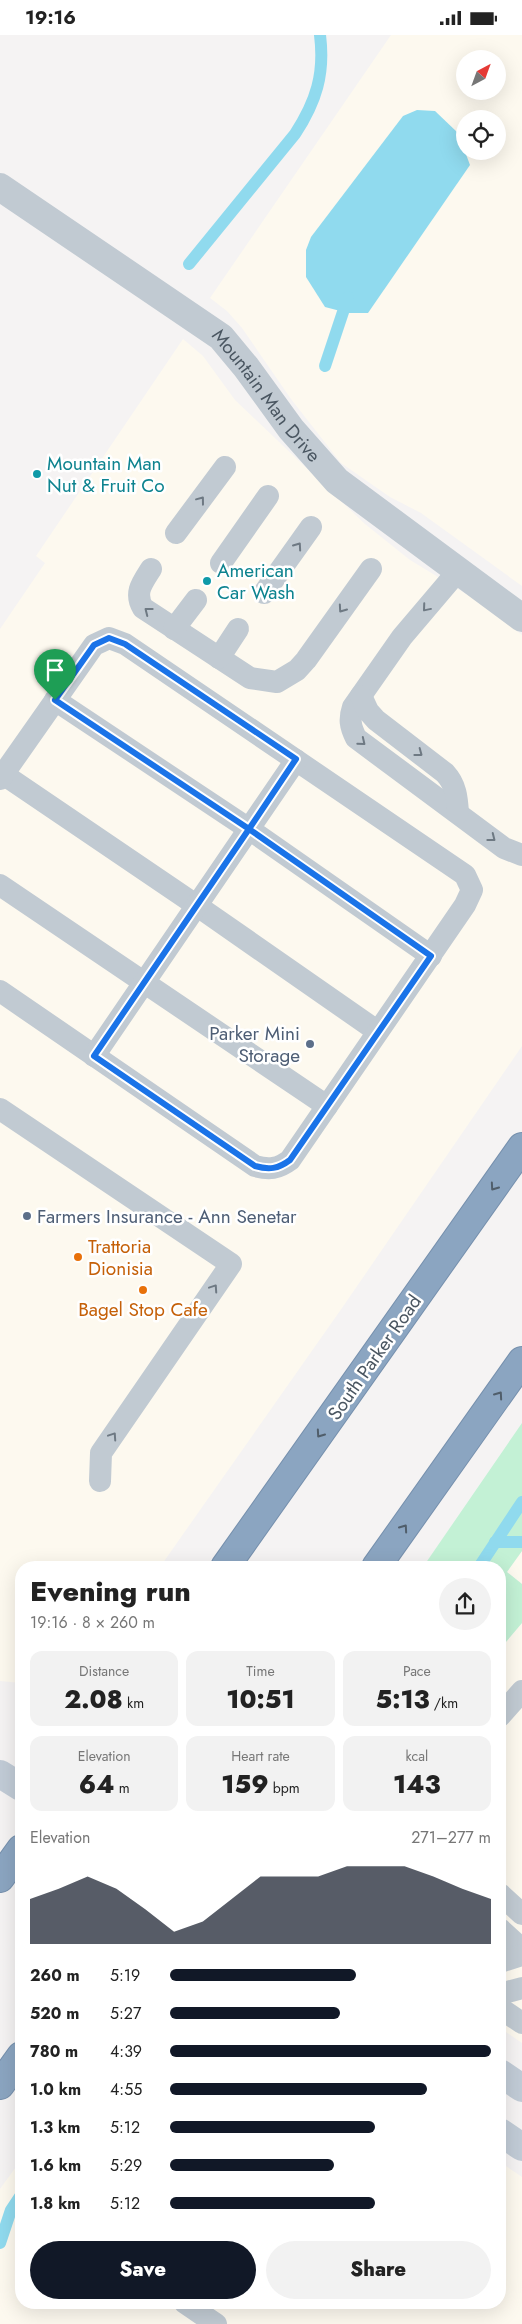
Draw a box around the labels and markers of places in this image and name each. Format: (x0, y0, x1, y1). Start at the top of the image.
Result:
place label: Mountain Man Nut & Fruit Co (47, 450, 165, 499)
marker: Mountain Man Nut & Fruit Co (31, 468, 43, 480)
place label: American Car Wash (217, 557, 295, 606)
marker: American Car Wash (201, 575, 213, 587)
pin (34, 649, 76, 700)
place label: Parker Mini Storage (209, 1020, 300, 1069)
marker: Parker Mini Storage (304, 1038, 316, 1050)
place label: Farmers Insurance - Ann Senetar (37, 1203, 297, 1230)
marker: Farmers Insurance - Ann Senetar (21, 1210, 33, 1222)
place label: Trattoria Dionisia (88, 1233, 153, 1282)
marker: Trattoria Dionisia (72, 1251, 84, 1263)
marker: Bagel Stop Cafe (137, 1284, 149, 1296)
place label: Bagel Stop Cafe (78, 1296, 208, 1323)

